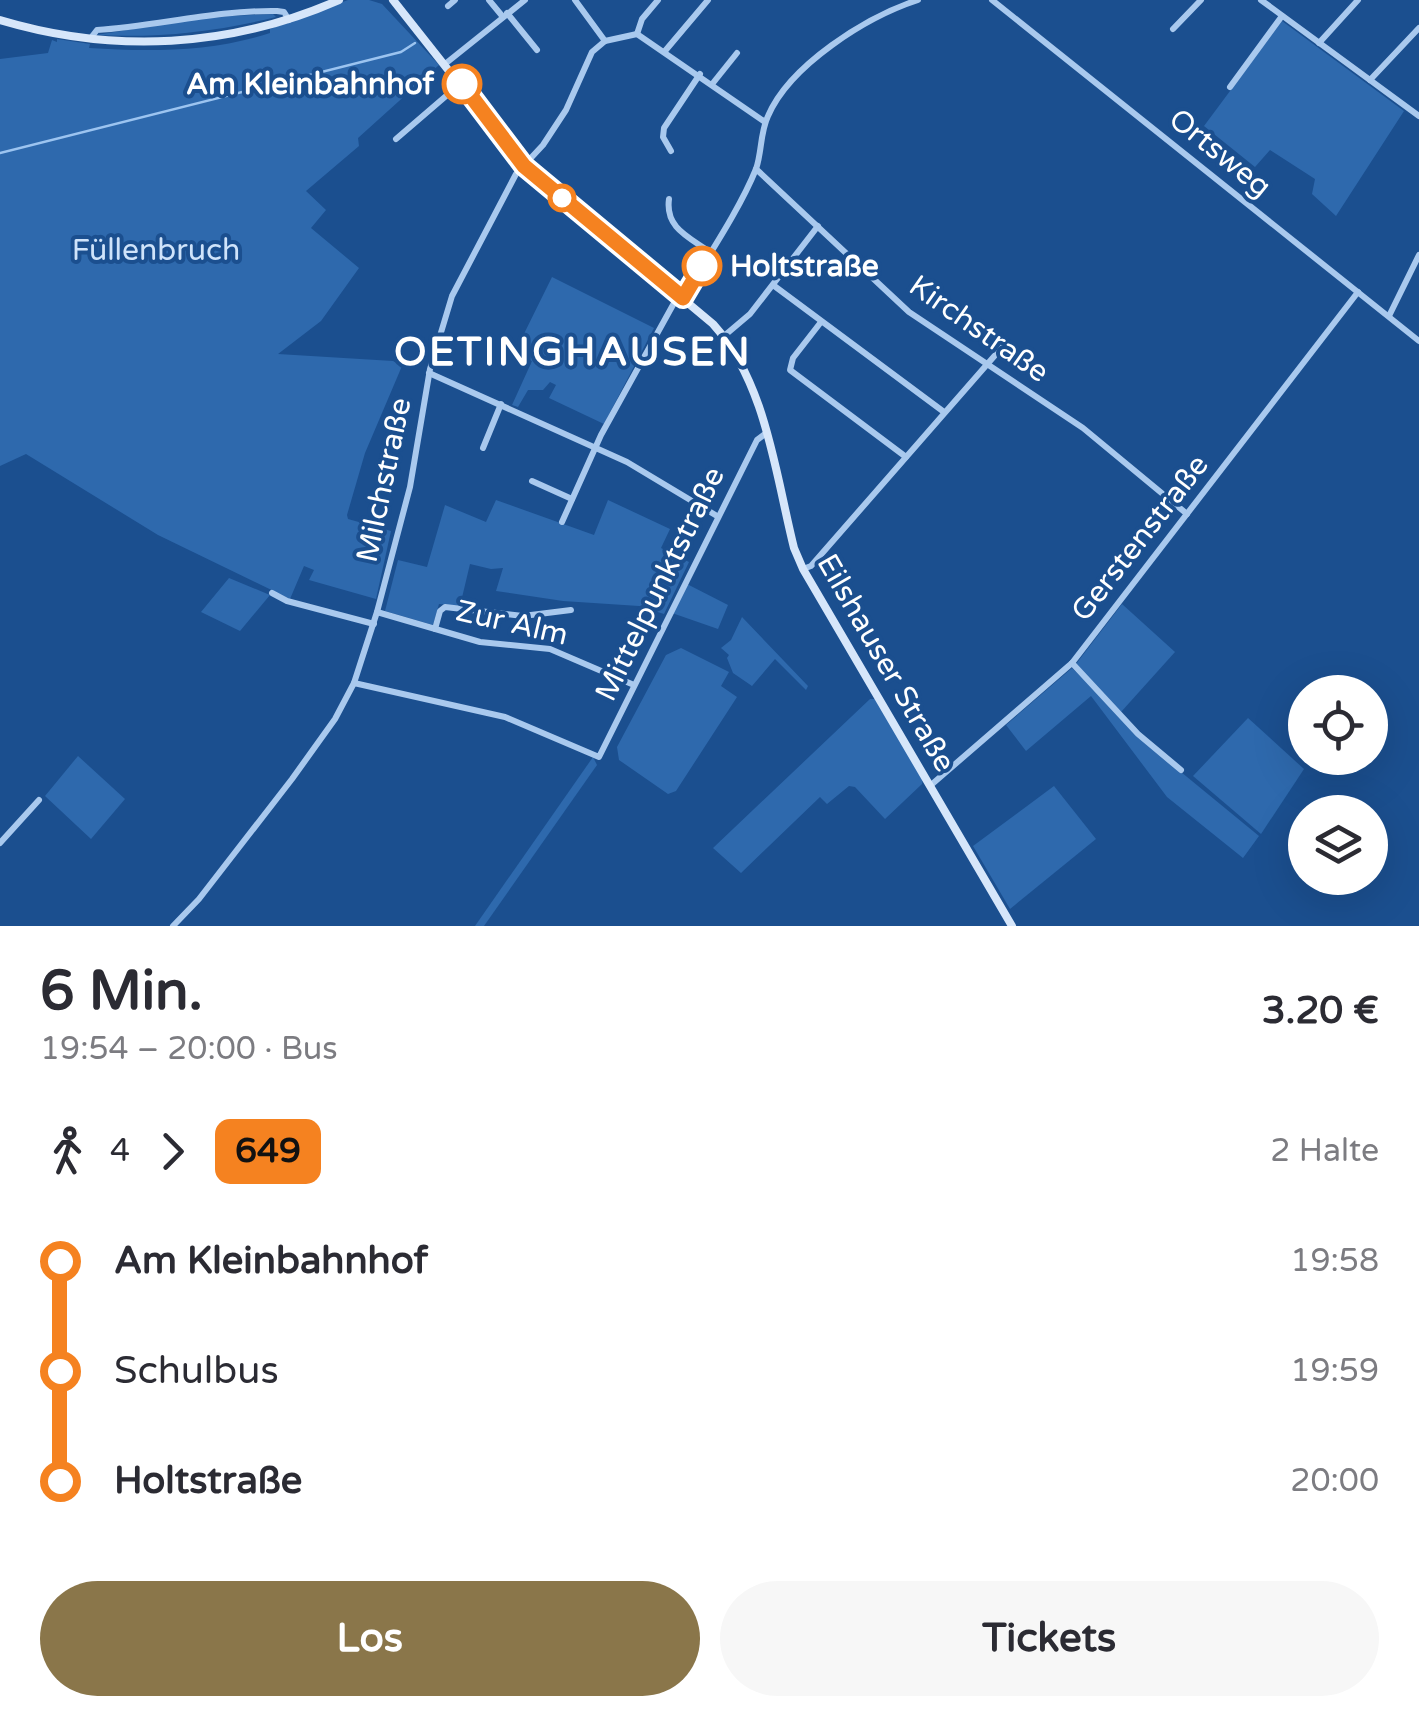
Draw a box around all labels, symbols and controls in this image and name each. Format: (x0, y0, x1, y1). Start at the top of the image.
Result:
marker: Am Kleinbahnhof (443, 65, 481, 103)
place label: Am Kleinbahnhof (186, 66, 435, 103)
street label: Ortsweg (1161, 101, 1279, 205)
unlabelled marker (549, 185, 575, 211)
park label: Füllenbruch (72, 232, 240, 269)
marker: Holtstraße (683, 247, 721, 285)
place label: Holtstraße (730, 248, 879, 285)
street label: Kirchstraße (902, 267, 1056, 391)
district label: OETINGHAUSEN (394, 328, 752, 376)
street label: Milchstraße (349, 394, 419, 566)
street label: Gerstenstraße (1063, 447, 1217, 629)
street label: Mittelpunktstraße (587, 461, 733, 707)
street label: Eilshauser Straße (809, 548, 963, 778)
street label: Zur Alm (452, 592, 572, 654)
map controls (1288, 675, 1388, 895)
button: locate (1288, 675, 1388, 775)
button: layers (1288, 795, 1388, 895)
text: 6 Min. (40, 959, 203, 1025)
text: 3.20 € (1262, 988, 1379, 1034)
text: 19:54 – 20:00 · Bus (40, 1030, 338, 1068)
icon: walk (40, 1124, 95, 1179)
icon: forward (145, 1124, 200, 1179)
text: 649 (235, 1130, 301, 1172)
text: 4 (110, 1132, 130, 1170)
text: 2 Halte (1270, 1132, 1379, 1170)
text: Am Kleinbahnhof (114, 1238, 428, 1284)
text: 19:58 (1290, 1242, 1379, 1280)
text: Schulbus (114, 1348, 279, 1394)
text: 19:59 (1290, 1352, 1379, 1390)
text: Holtstraße (114, 1458, 302, 1504)
text: 20:00 (1290, 1462, 1379, 1500)
button: Los (40, 1581, 700, 1696)
button: Tickets (720, 1581, 1379, 1696)

